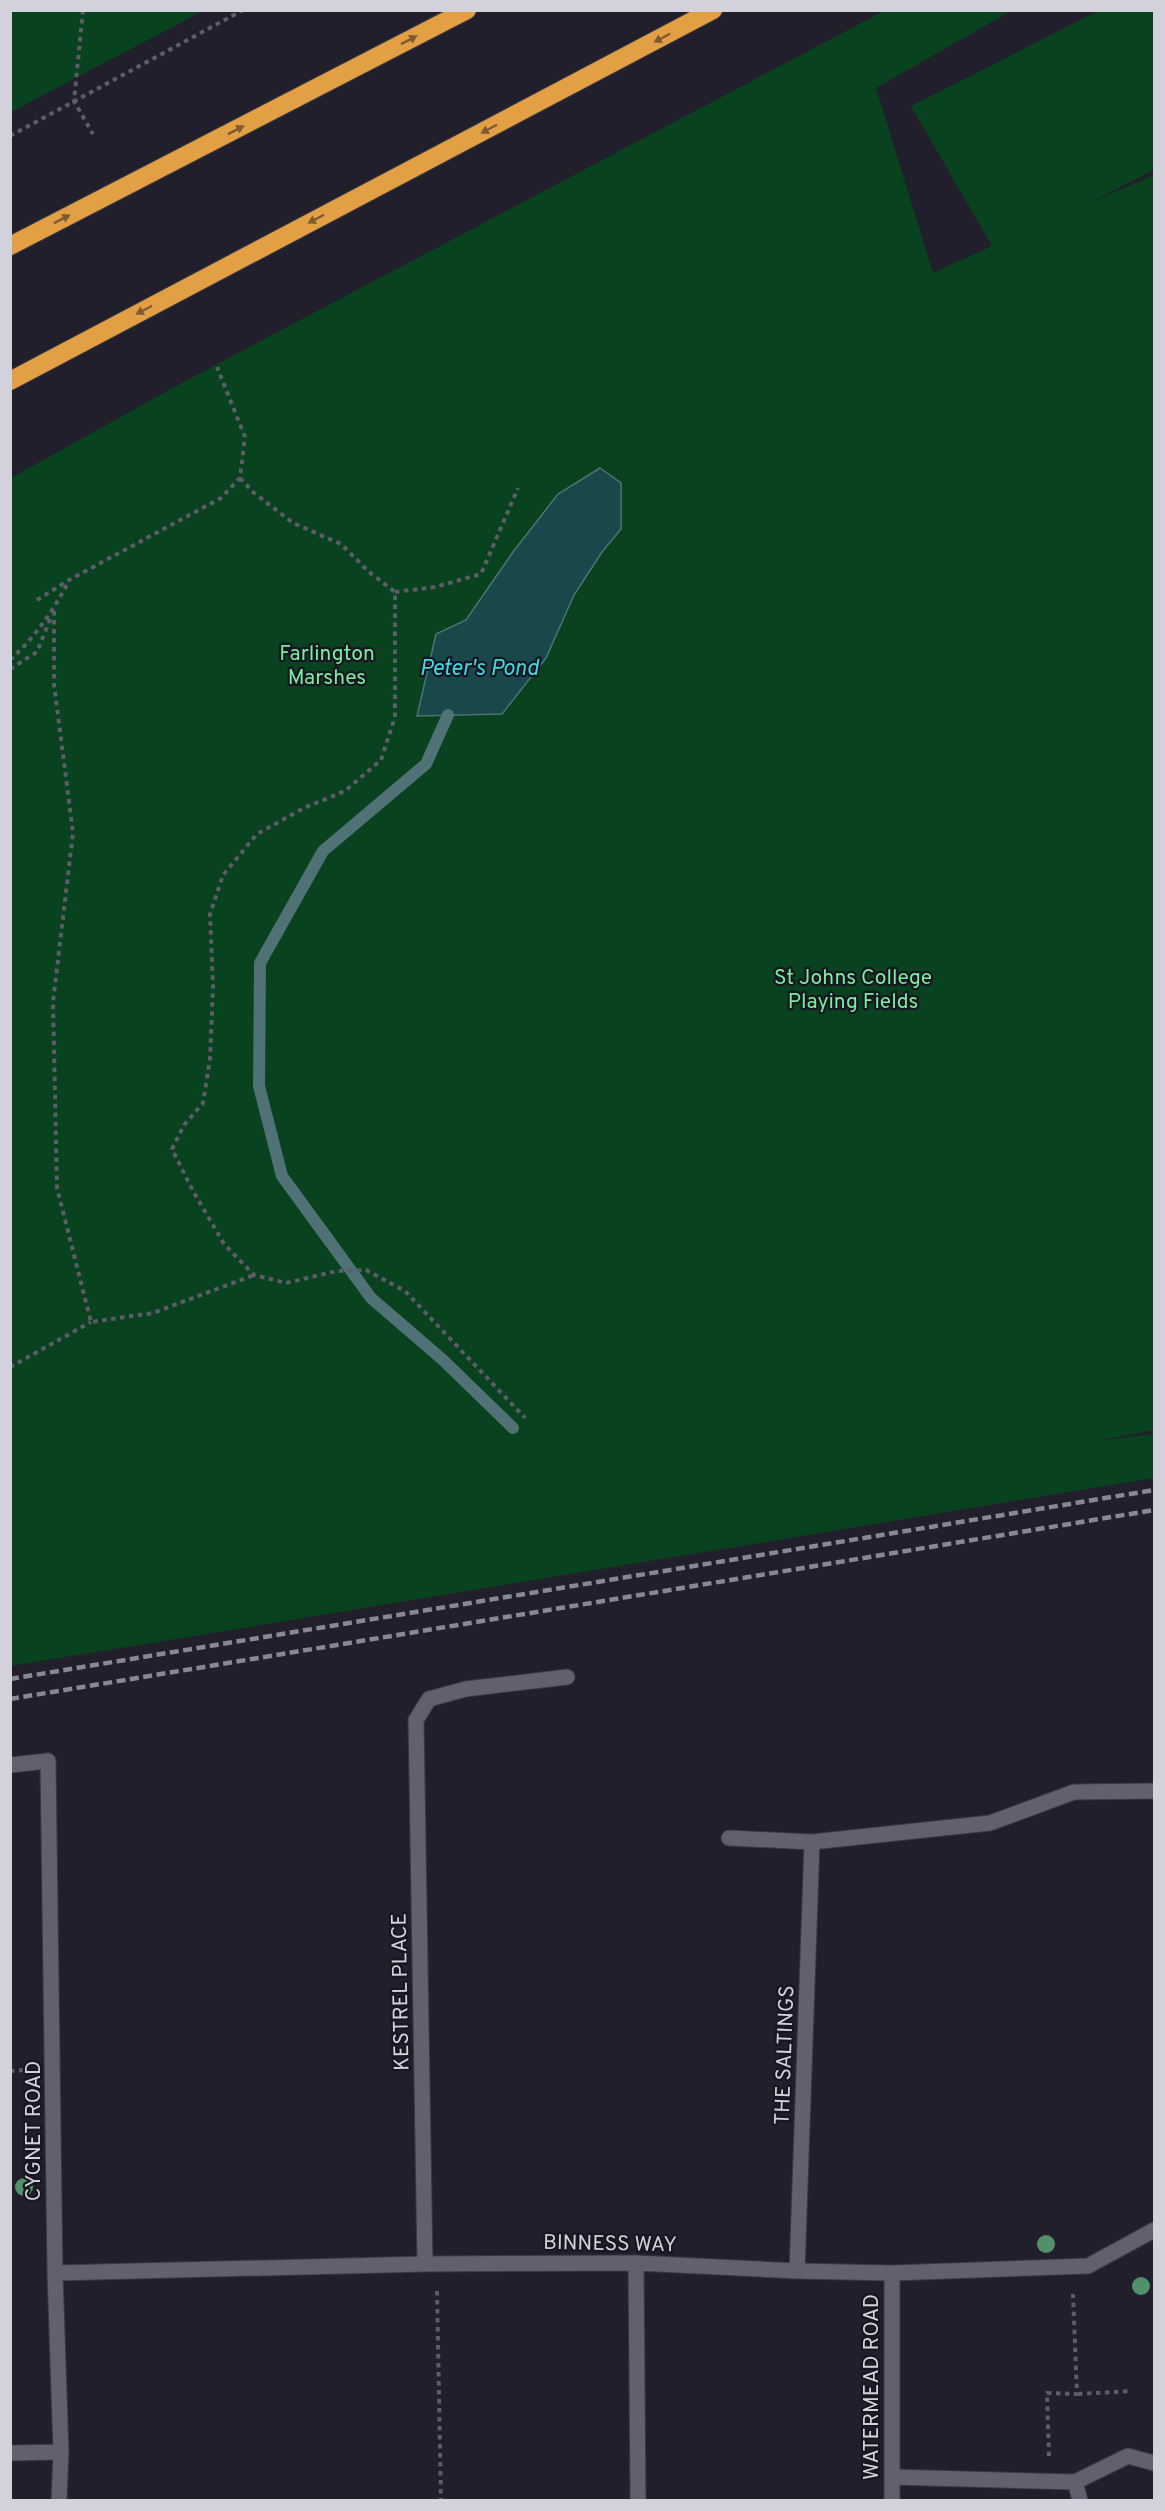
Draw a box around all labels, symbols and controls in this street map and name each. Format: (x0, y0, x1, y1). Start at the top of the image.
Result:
one-way arrow (653, 33, 670, 43)
one-way arrow (400, 36, 418, 46)
one-way arrow (480, 124, 497, 134)
one-way arrow (227, 125, 244, 135)
one-way arrow (54, 214, 71, 224)
one-way arrow (308, 215, 325, 224)
one-way arrow (135, 305, 152, 315)
park label: Farlington Marshes (279, 641, 375, 692)
water label: Peter's Pond (420, 656, 540, 683)
park label: St Johns College Playing Fields (774, 965, 932, 1016)
street label: KESTREL PLACE (387, 1913, 416, 2071)
street label: THE SALTINGS (770, 1985, 801, 2125)
street label: CYGNET ROAD (21, 2061, 48, 2201)
street label: BINNESS WAY (543, 2230, 677, 2259)
street label: WATERMEAD ROAD (859, 2294, 886, 2480)

